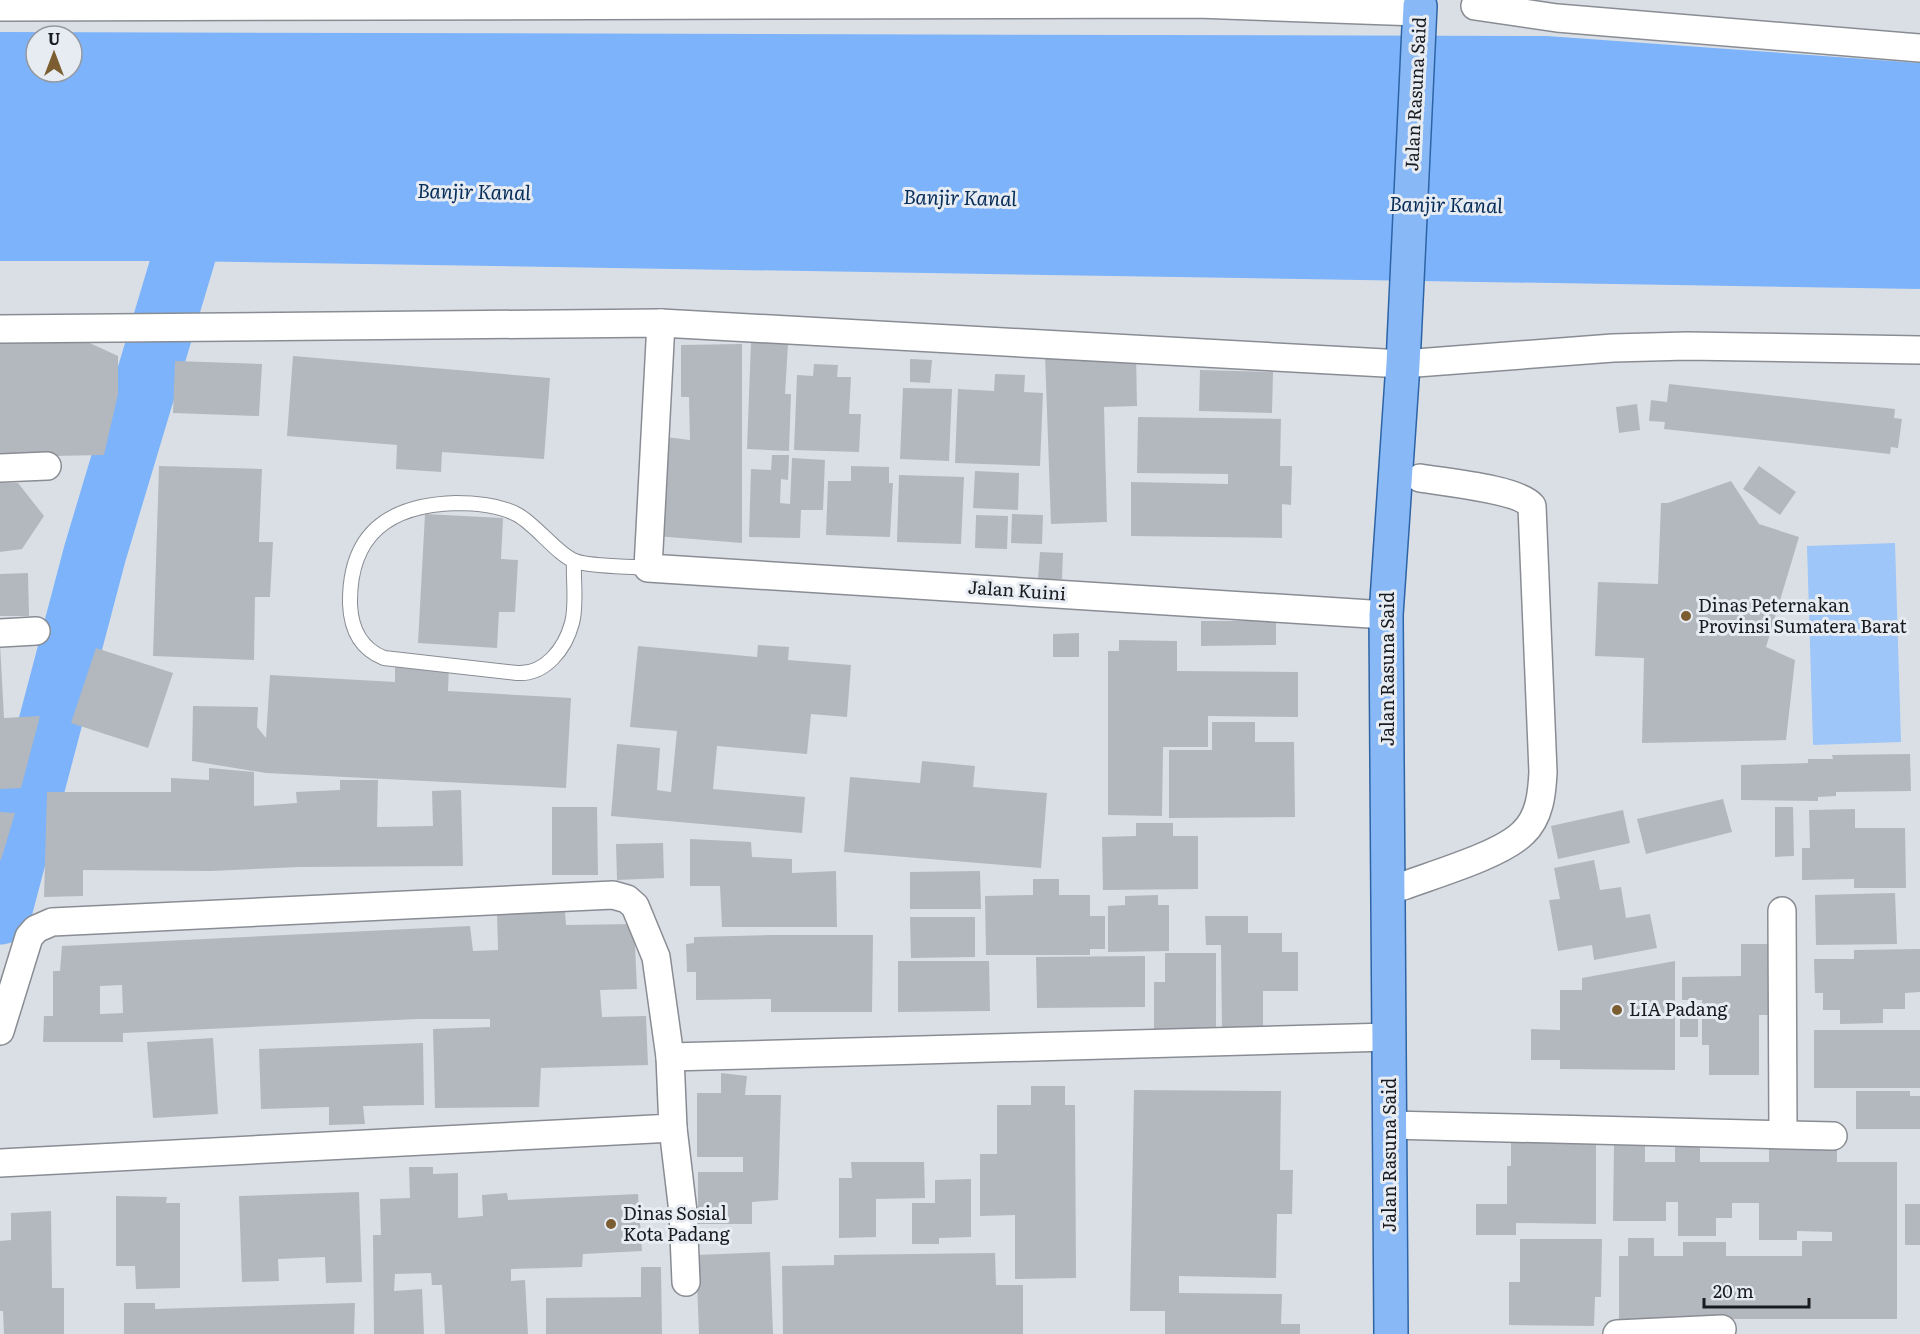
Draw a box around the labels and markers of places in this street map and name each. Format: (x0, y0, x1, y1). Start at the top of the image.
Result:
place label: Dinas Peternakan Provinsi Sumatera Barat (1698, 591, 1907, 639)
marker: Dinas Peternakan Provinsi Sumatera Barat (1679, 609, 1693, 623)
place label: LIA Padang (1629, 995, 1729, 1022)
marker: LIA Padang (1610, 1003, 1624, 1017)
place label: Dinas Sosial Kota Padang (623, 1199, 731, 1247)
marker: Dinas Sosial Kota Padang (604, 1217, 618, 1231)

